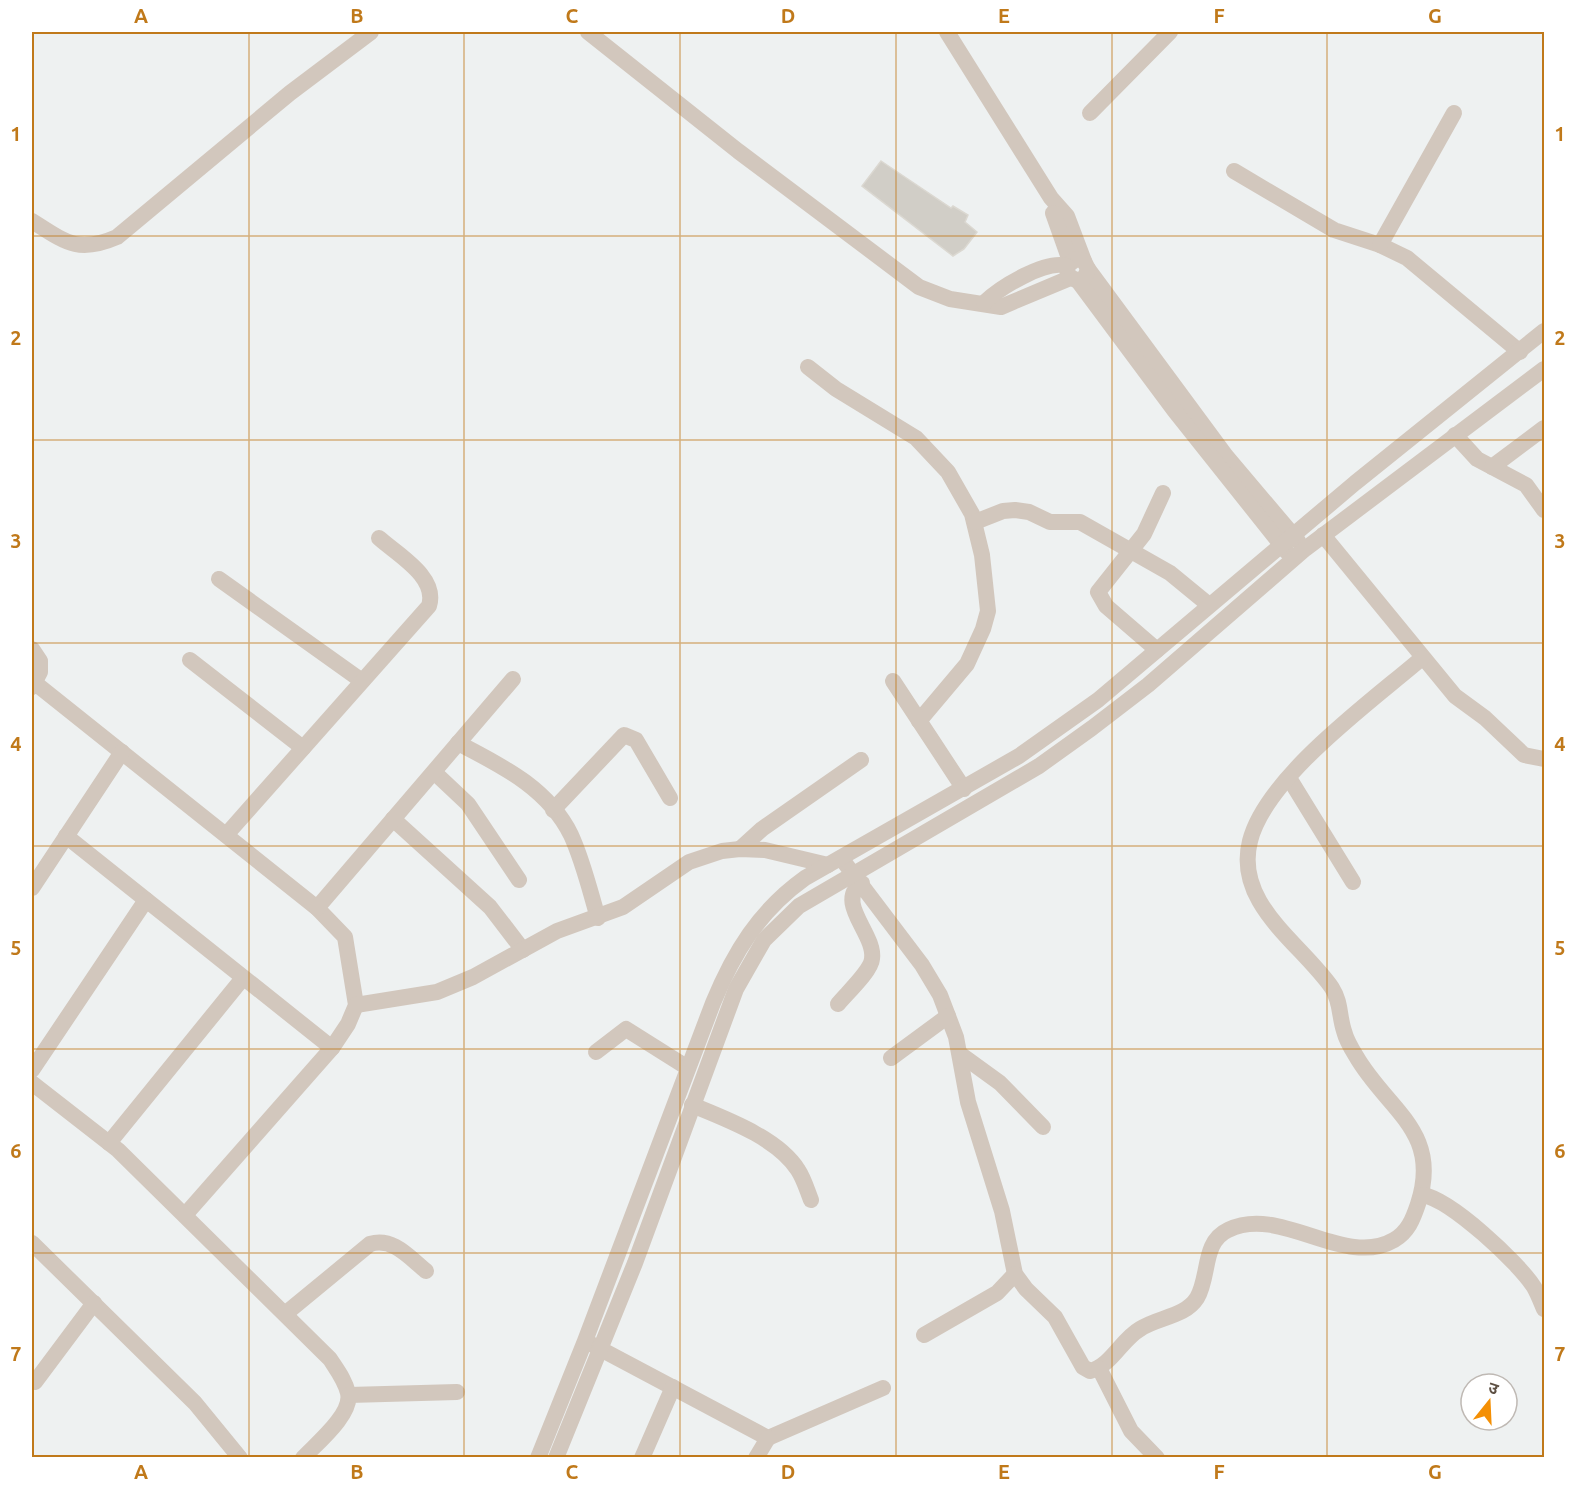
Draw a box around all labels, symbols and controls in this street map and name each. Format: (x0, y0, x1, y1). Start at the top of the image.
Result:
text: A (134, 4, 148, 27)
text: B (350, 4, 364, 27)
text: C (566, 4, 579, 27)
text: D (781, 4, 795, 27)
text: E (998, 4, 1010, 27)
text: F (1213, 4, 1225, 27)
text: G (1428, 4, 1442, 27)
text: 1 (10, 122, 22, 145)
text: 1 (1554, 122, 1566, 145)
text: 2 (10, 326, 22, 349)
text: 2 (1554, 326, 1566, 349)
text: 3 (10, 529, 22, 552)
text: 3 (1554, 529, 1566, 552)
text: 4 (10, 732, 22, 755)
text: 4 (1554, 732, 1566, 755)
text: 5 (10, 936, 22, 959)
text: 5 (1554, 936, 1566, 959)
text: 6 (10, 1139, 22, 1162)
text: 6 (1554, 1139, 1566, 1162)
text: 7 (10, 1342, 22, 1365)
text: 7 (1554, 1342, 1566, 1365)
north arrow (1459, 1372, 1519, 1432)
text: उ (1486, 1378, 1501, 1398)
text: A (134, 1460, 148, 1483)
text: B (350, 1460, 364, 1483)
text: C (566, 1460, 579, 1483)
text: D (781, 1460, 795, 1483)
text: E (998, 1460, 1010, 1483)
text: F (1213, 1460, 1225, 1483)
text: G (1428, 1460, 1442, 1483)

